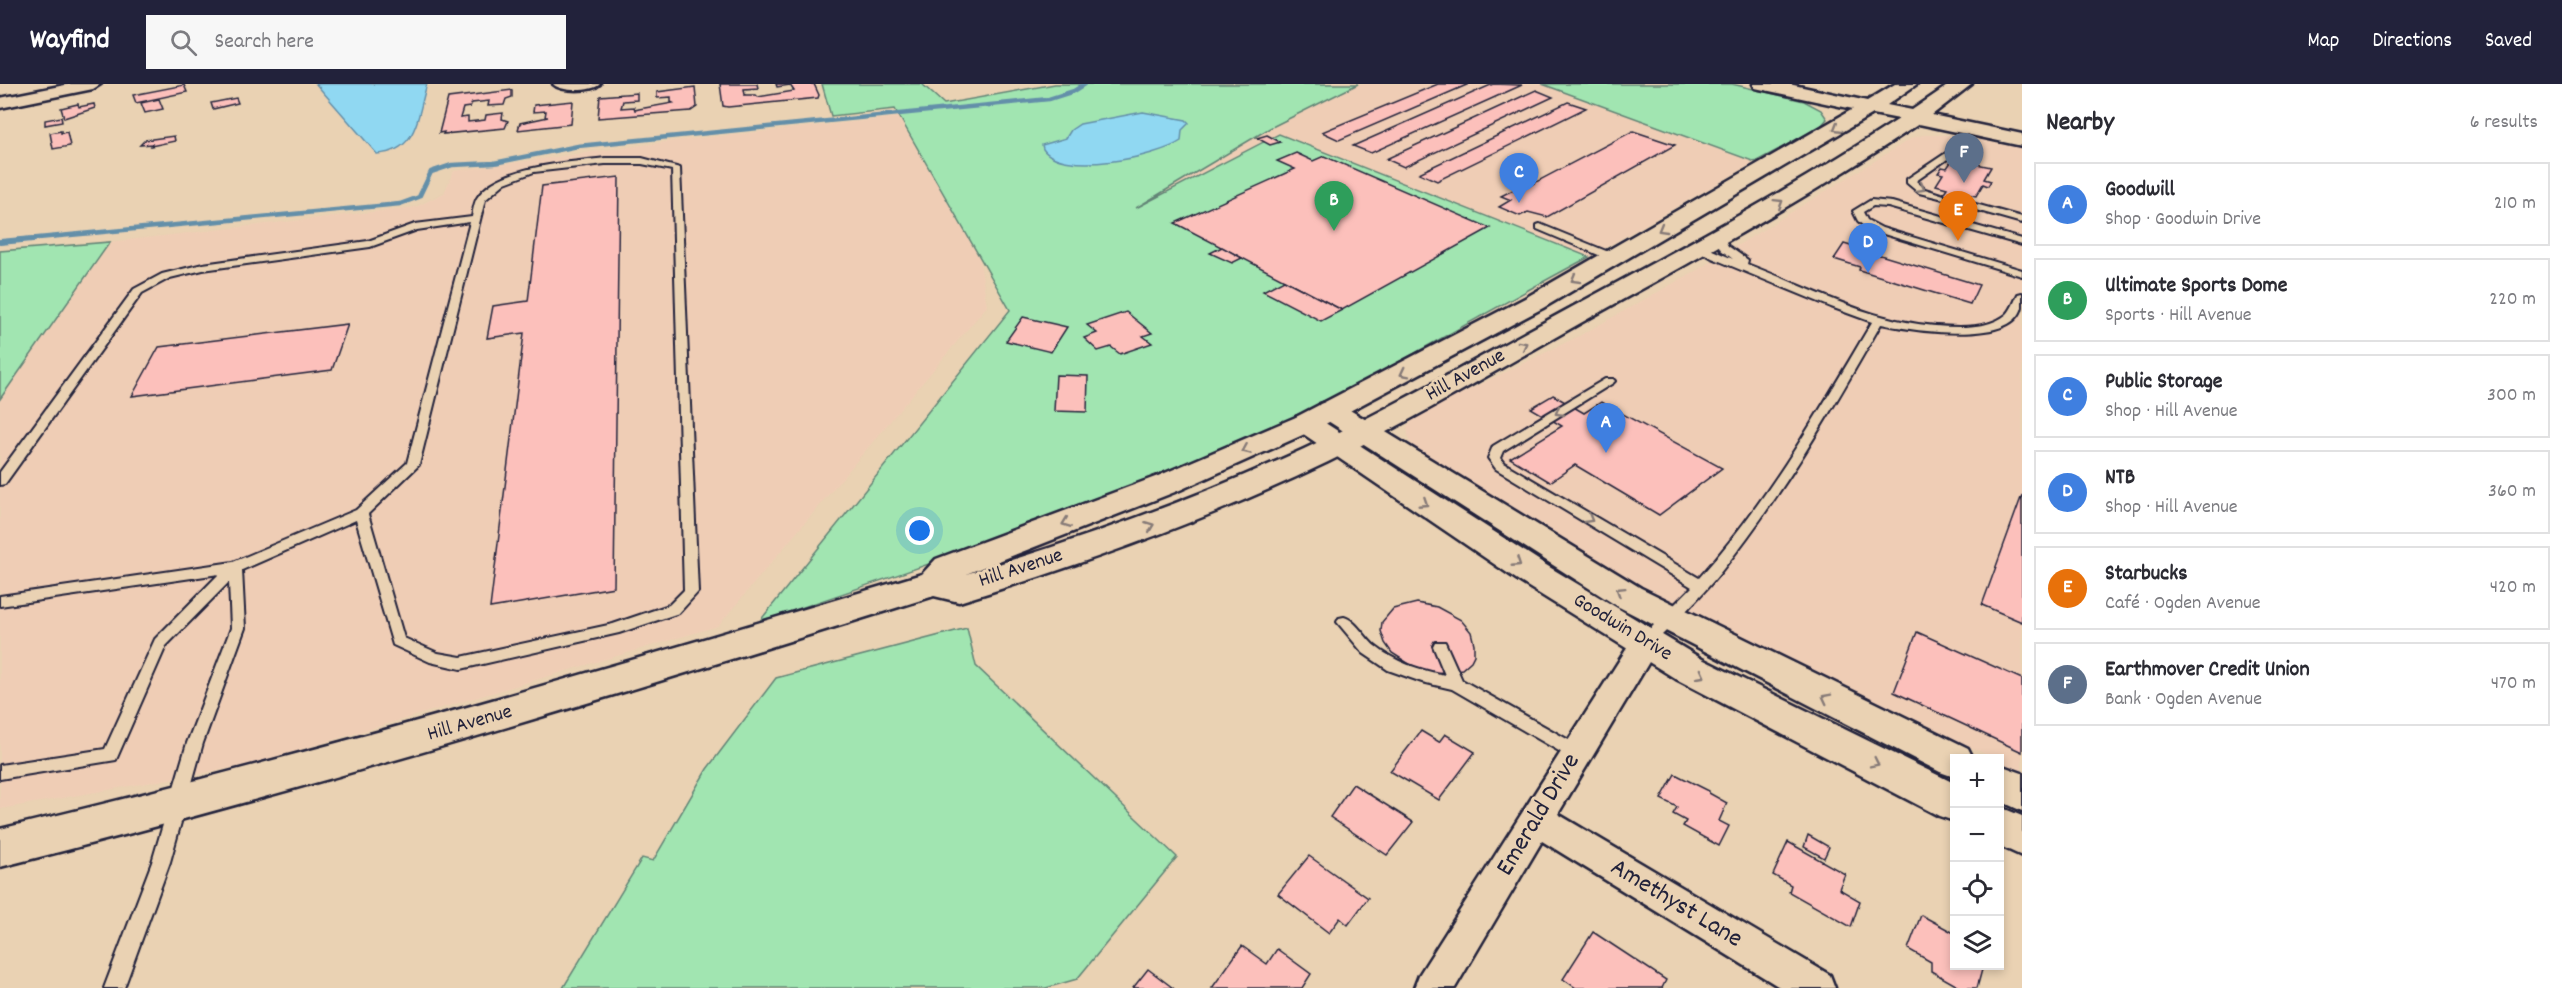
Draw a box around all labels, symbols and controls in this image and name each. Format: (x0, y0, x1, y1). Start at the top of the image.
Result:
search box (146, 15, 566, 69)
text: Wayfind (30, 22, 110, 62)
icon: search (167, 26, 200, 59)
text: Search here (215, 27, 314, 58)
text: Map (2308, 27, 2339, 57)
text: Directions (2372, 27, 2452, 57)
text: Saved (2485, 27, 2532, 57)
text: Nearby (2046, 105, 2114, 142)
text: 6 results (2470, 109, 2538, 137)
one-way arrow (1833, 121, 1843, 133)
pin: F (1944, 134, 1984, 183)
pin: C (1500, 154, 1538, 203)
text: Goodwill (2105, 175, 2175, 206)
one-way arrow (1915, 181, 1926, 192)
pin: B (1314, 182, 1354, 231)
text: A (2062, 190, 2073, 218)
text: 210 m (2494, 190, 2536, 218)
pin: E (1938, 192, 1978, 241)
one-way arrow (1773, 199, 1783, 211)
text: Shop · Goodwin Drive (2105, 206, 2261, 234)
one-way arrow (1658, 222, 1669, 233)
pin: D (1848, 224, 1888, 273)
text: Ultimate Sports Dome (2105, 271, 2287, 302)
one-way arrow (1571, 272, 1581, 284)
text: B (2063, 286, 2072, 314)
text: 220 m (2489, 286, 2536, 314)
text: Sports · Hill Avenue (2105, 302, 2252, 330)
one-way arrow (1517, 341, 1528, 352)
street label: Hill Avenue (1421, 342, 1511, 410)
one-way arrow (1399, 365, 1410, 377)
text: Public Storage (2105, 367, 2223, 398)
text: C (2063, 382, 2072, 410)
text: 300 m (2487, 382, 2536, 410)
text: Shop · Hill Avenue (2105, 398, 2238, 426)
one-way arrow (1555, 404, 1565, 416)
pin: A (1586, 404, 1626, 453)
one-way arrow (1242, 443, 1253, 455)
text: NTB (2105, 463, 2135, 494)
text: D (2062, 478, 2073, 506)
text: 360 m (2488, 478, 2536, 506)
text: Shop · Hill Avenue (2105, 494, 2238, 522)
one-way arrow (1418, 495, 1428, 507)
one-way arrow (1583, 511, 1593, 523)
one-way arrow (1061, 515, 1071, 528)
your location (905, 516, 934, 545)
one-way arrow (1144, 520, 1155, 533)
street label: Hill Avenue (975, 541, 1067, 597)
one-way arrow (1510, 556, 1521, 567)
text: Starbucks (2105, 559, 2187, 590)
text: E (2063, 574, 2072, 602)
text: 420 m (2490, 574, 2536, 602)
street label: Goodwin Drive (1566, 586, 1678, 670)
one-way arrow (1616, 587, 1626, 599)
text: Café · Ogden Avenue (2105, 590, 2261, 618)
text: Earthmover Credit Union (2105, 655, 2310, 686)
one-way arrow (1695, 668, 1705, 679)
text: F (2063, 670, 2072, 698)
text: 470 m (2491, 670, 2536, 698)
text: Bank · Ogden Avenue (2105, 686, 2262, 714)
one-way arrow (1822, 694, 1833, 705)
street label: Hill Avenue (424, 698, 516, 750)
street label: Emerald Drive (1488, 747, 1590, 883)
map controls (1950, 754, 2004, 970)
button: + (1950, 754, 2004, 808)
one-way arrow (1869, 756, 1880, 768)
button: − (1950, 808, 2004, 862)
street label: Amethyst Lane (1603, 850, 1749, 958)
button: locate (1950, 862, 2004, 916)
button: layers (1950, 916, 2004, 970)

